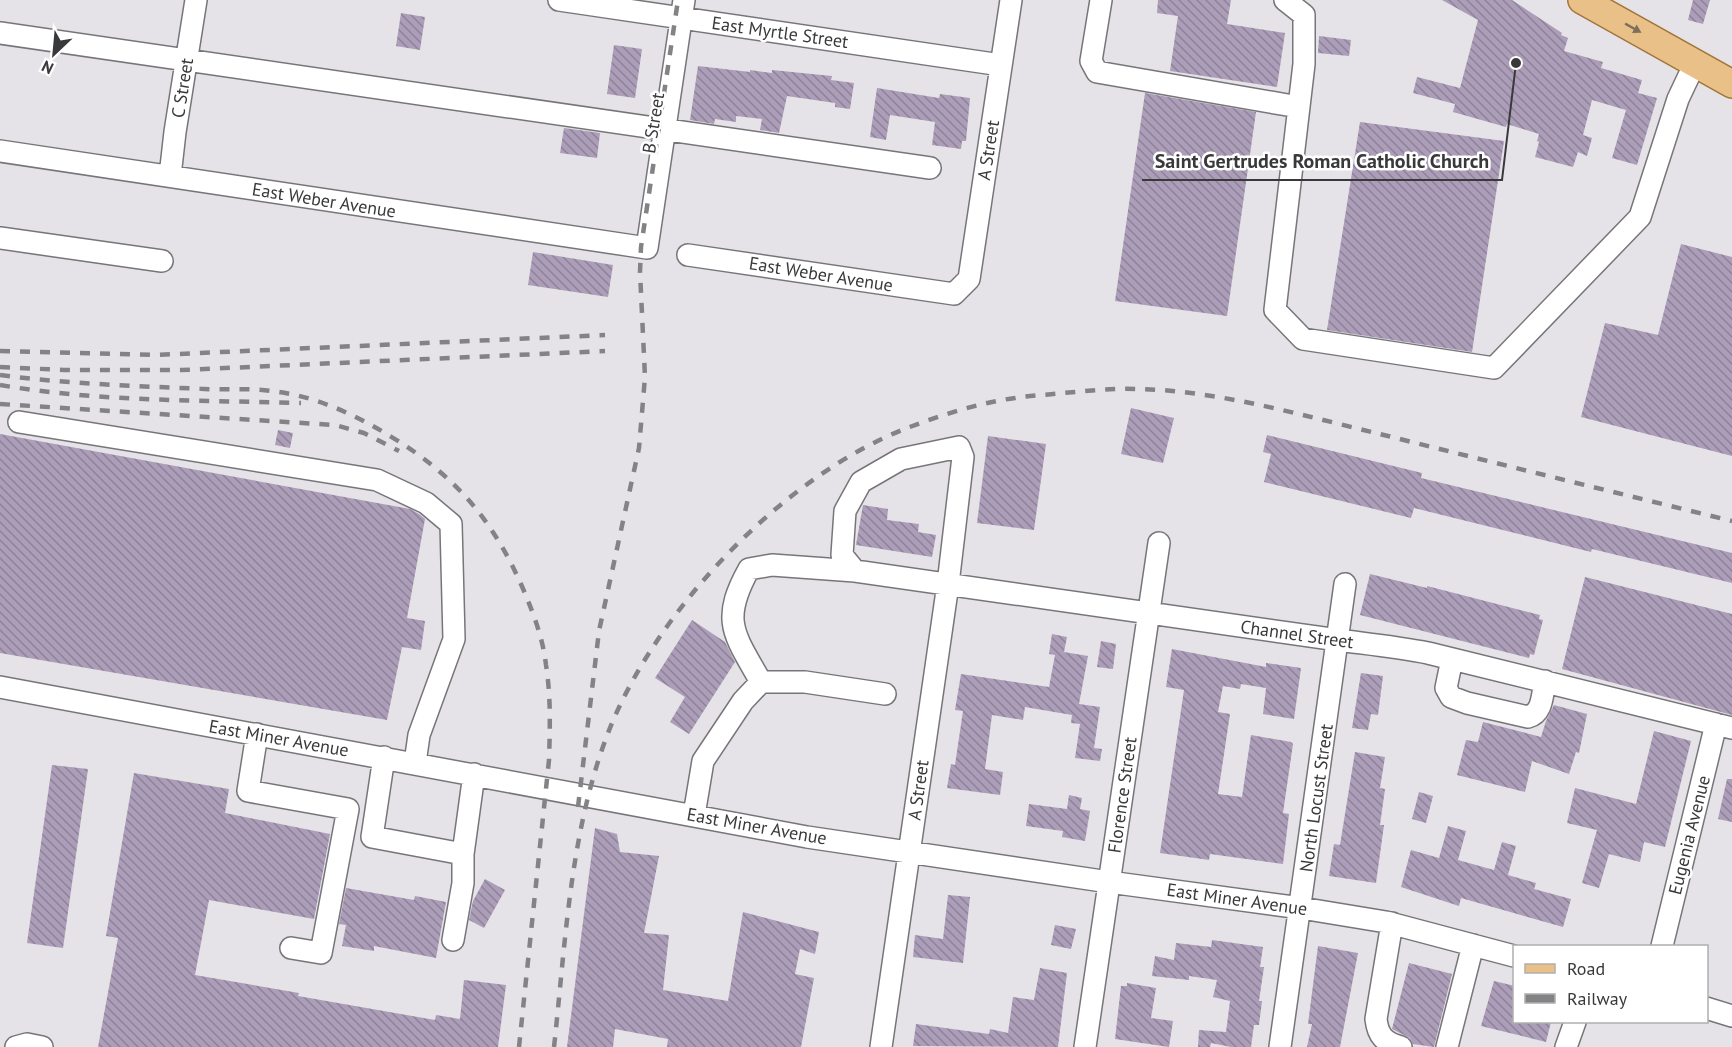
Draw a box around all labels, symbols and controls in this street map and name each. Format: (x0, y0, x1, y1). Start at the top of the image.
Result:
street label: East Myrtle Street (710, 11, 850, 53)
one-way arrow (1625, 23, 1642, 33)
north arrow (24, 24, 84, 84)
text: N (38, 56, 57, 79)
street label: C Street (166, 56, 198, 120)
street label: B Street (637, 91, 669, 155)
street label: A Street (972, 118, 1004, 182)
callout: Saint Gertrudes Roman Catholic Church (1142, 142, 1502, 180)
text: Saint Gertrudes Roman Catholic Church (1155, 148, 1489, 174)
street label: East Weber Avenue (250, 177, 398, 223)
street label: East Weber Avenue (747, 251, 895, 297)
street label: Channel Street (1239, 615, 1355, 653)
street label: East Miner Avenue (207, 714, 351, 762)
street label: North Locust Street (1294, 722, 1338, 874)
street label: Florence Street (1102, 735, 1142, 855)
street label: A Street (902, 758, 934, 822)
street label: Eugenia Avenue (1663, 773, 1715, 897)
street label: East Miner Avenue (685, 802, 829, 850)
street label: East Miner Avenue (1165, 878, 1309, 920)
legend (1513, 945, 1708, 1023)
text: Road (1567, 957, 1605, 980)
text: Railway (1567, 987, 1628, 1010)

